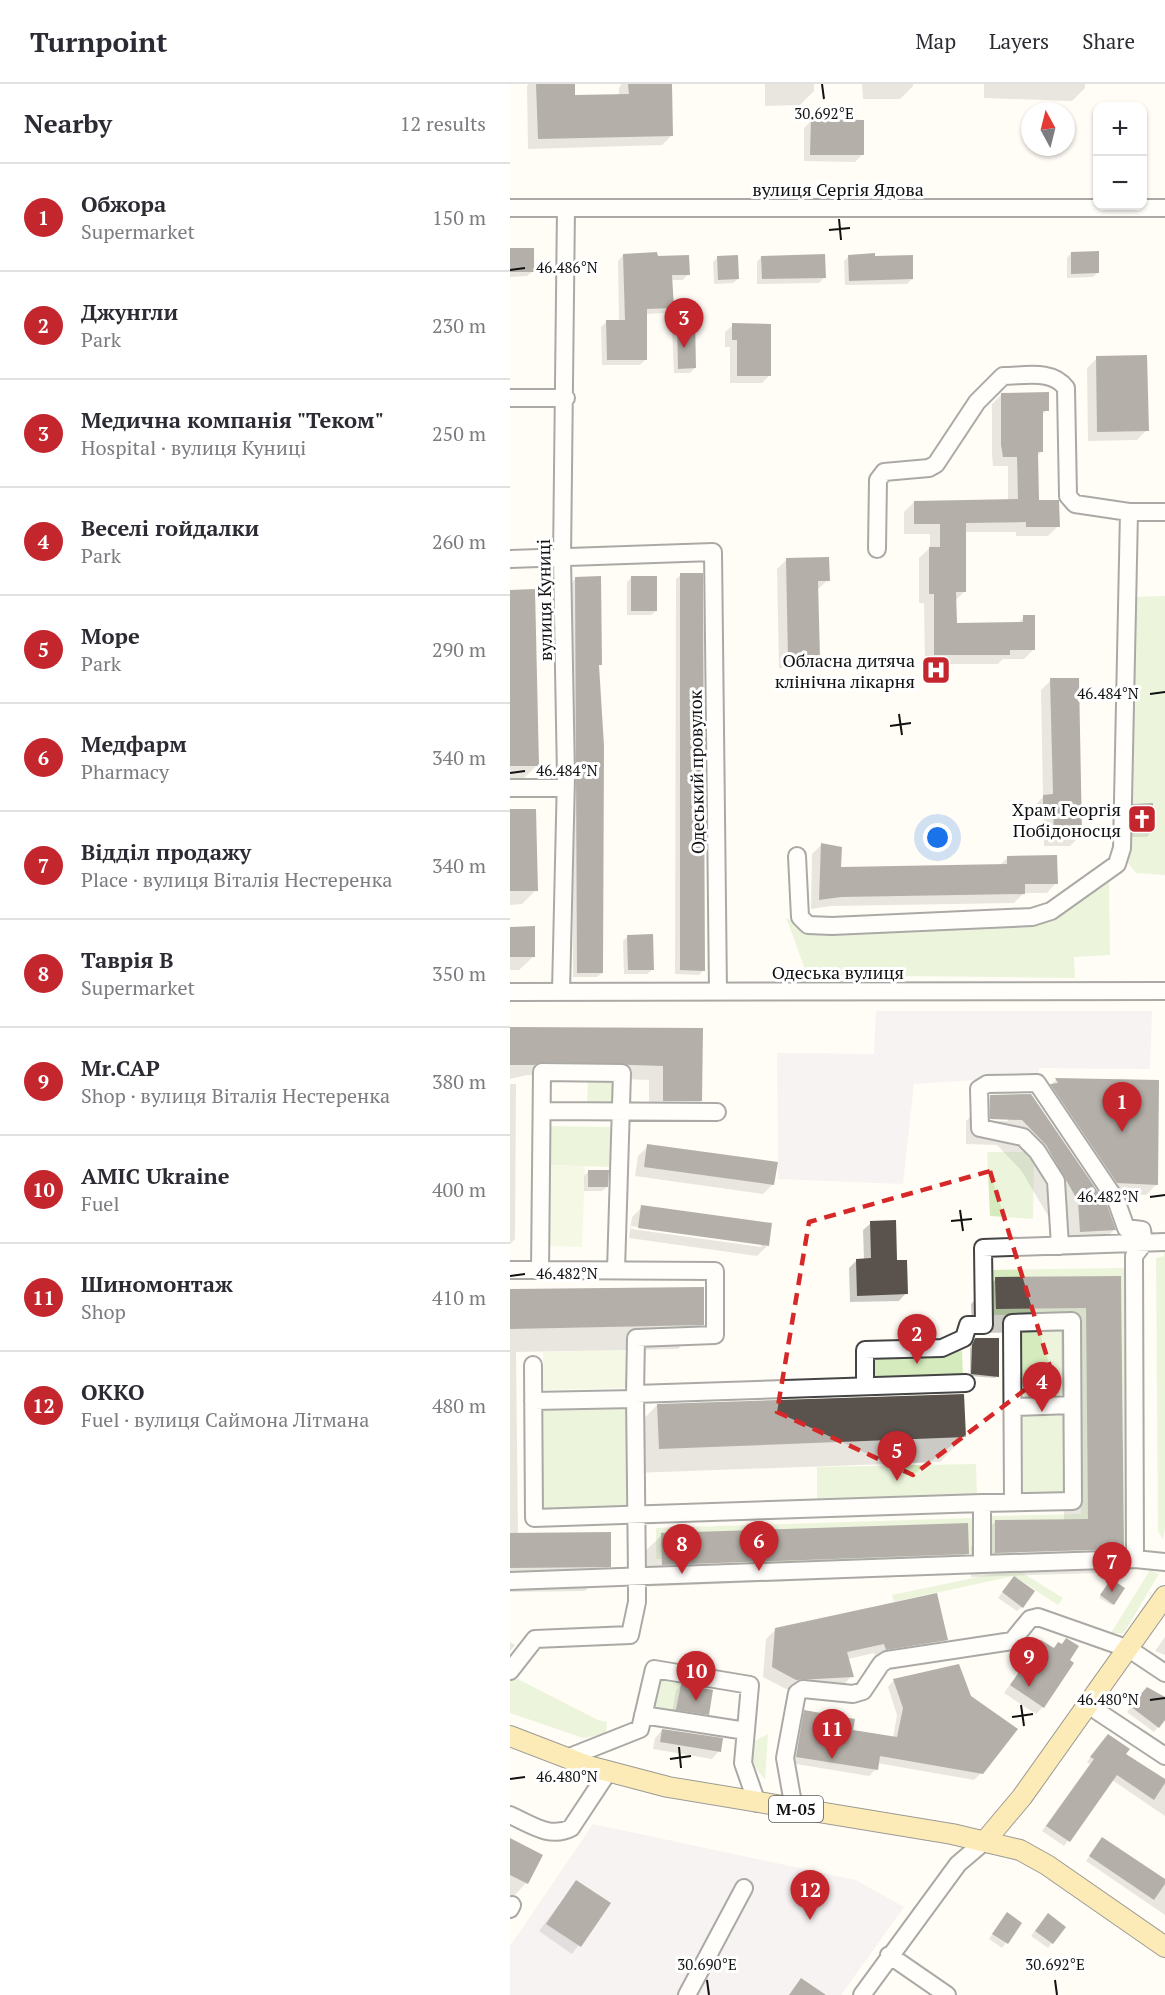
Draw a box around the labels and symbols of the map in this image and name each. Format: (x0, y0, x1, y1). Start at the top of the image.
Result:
north arrow (1021, 102, 1075, 156)
text: 30.692°E (794, 103, 854, 123)
street label: вулиця Сергія Ядова (752, 177, 924, 201)
text: 46.486°N (536, 257, 598, 277)
pin: 3 (664, 298, 704, 348)
street label: вулиця Куниці (531, 539, 557, 661)
place label: Обласна дитяча клінічна лікарня (775, 648, 915, 693)
hospital icon: Обласна дитяча клінічна лікарня (920, 654, 952, 686)
text: 46.484°N (1077, 683, 1139, 703)
street label: Одеський провулок (683, 689, 709, 854)
text: 46.484°N (536, 760, 598, 780)
place label: Храм Георгія Побідоносця (1012, 797, 1121, 842)
church icon: Храм Георгія Побідоносця (1126, 803, 1158, 835)
your location (923, 823, 952, 852)
street label: Одеська вулиця (772, 960, 904, 984)
pin: 1 (1102, 1082, 1142, 1132)
text: 46.482°N (1077, 1186, 1139, 1206)
text: 46.482°N (536, 1263, 598, 1283)
pin: 2 (898, 1314, 936, 1364)
pin: 4 (1022, 1362, 1062, 1412)
pin: 5 (878, 1432, 916, 1481)
pin: 6 (740, 1522, 778, 1571)
pin: 8 (662, 1524, 702, 1574)
pin: 7 (1092, 1542, 1132, 1592)
pin: 9 (1010, 1638, 1048, 1687)
pin: 10 (676, 1652, 716, 1701)
text: 46.480°N (1077, 1689, 1139, 1709)
pin: 11 (812, 1710, 852, 1759)
text: 46.480°N (536, 1766, 598, 1786)
road number: М-05 (769, 1796, 823, 1822)
pin: 12 (790, 1870, 830, 1920)
text: 30.690°E (677, 1954, 737, 1974)
text: 30.692°E (1025, 1954, 1085, 1974)

